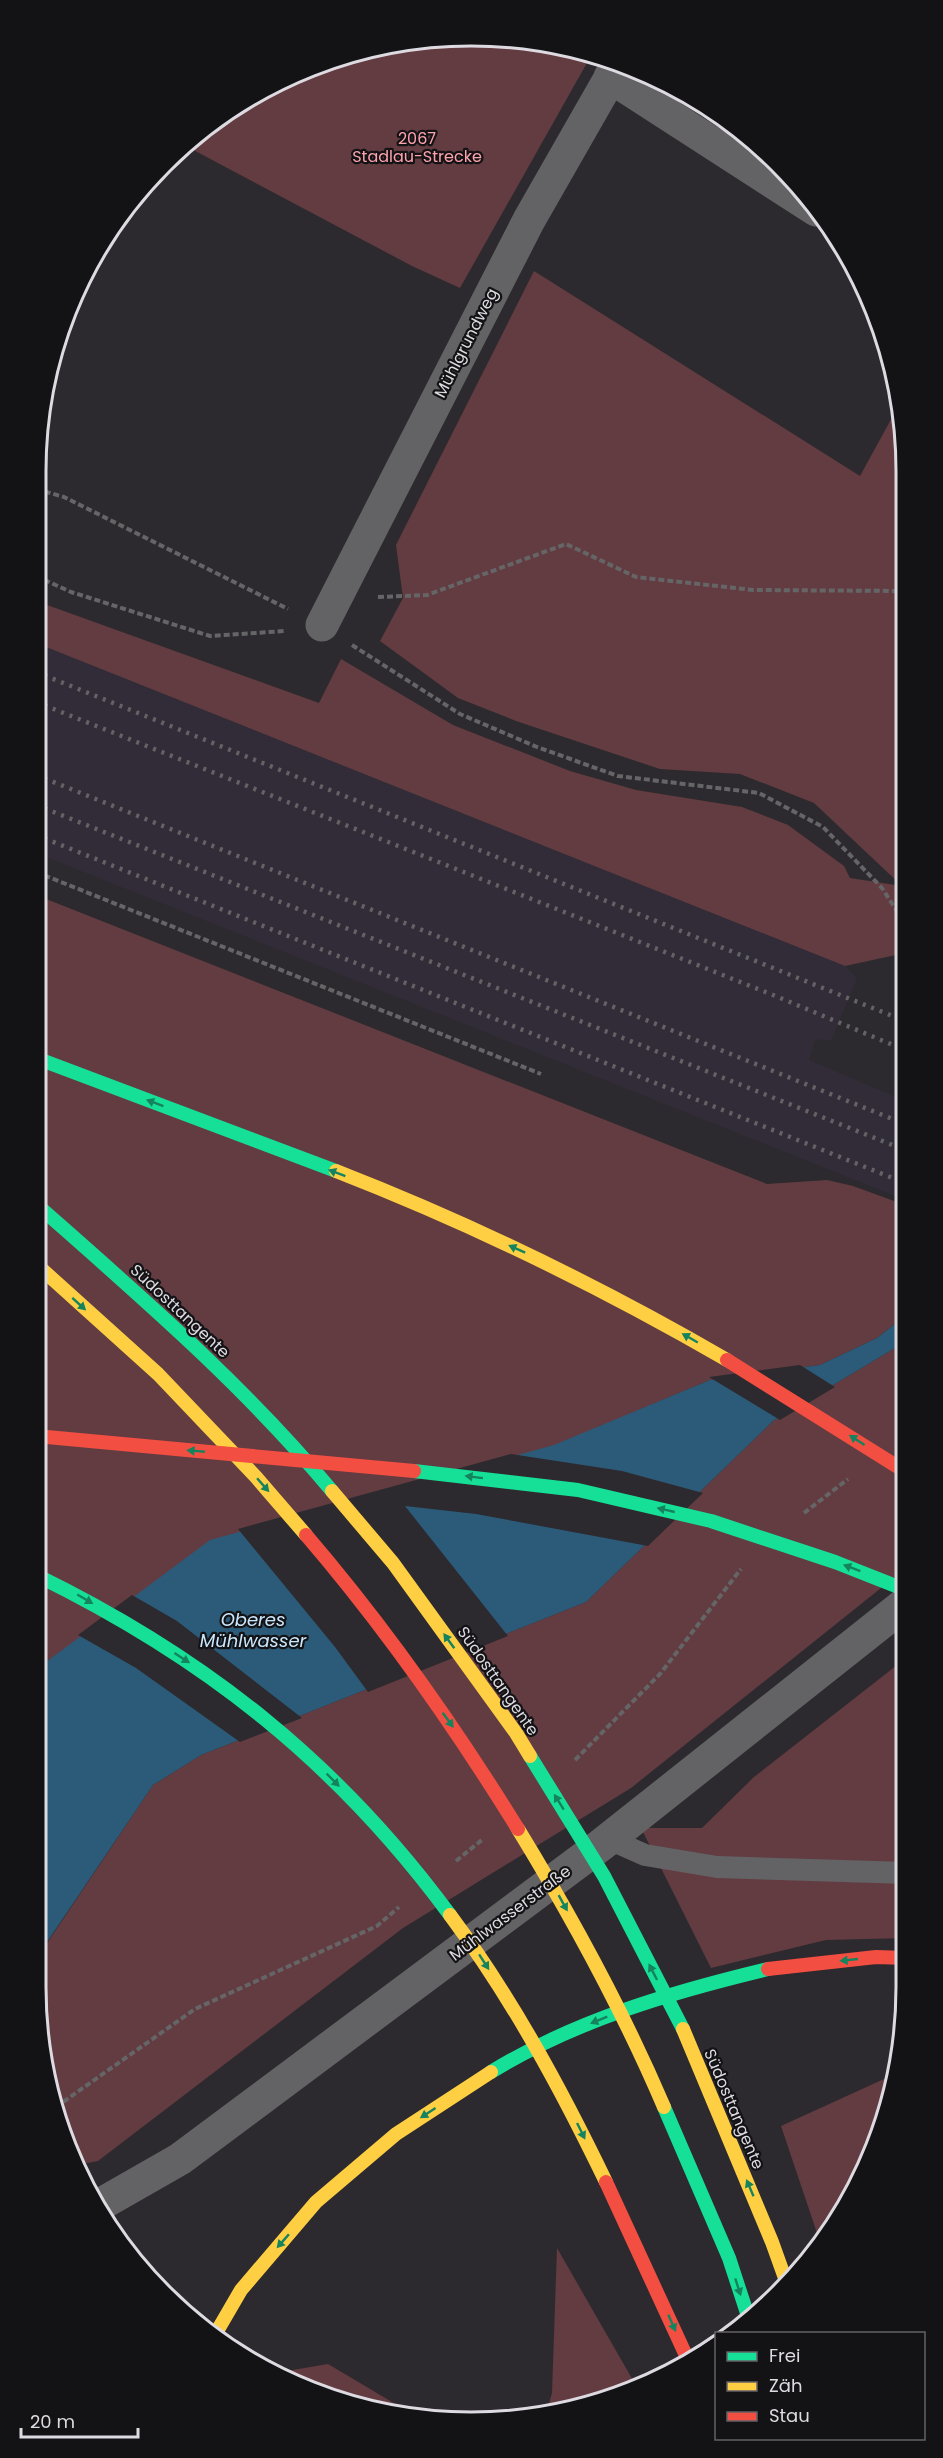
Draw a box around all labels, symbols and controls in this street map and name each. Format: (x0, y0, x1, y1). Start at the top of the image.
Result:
park label: 2067 Stadlau-Strecke (352, 127, 482, 168)
street label: Mühlgrundweg (428, 284, 504, 402)
one-way arrow (146, 1098, 164, 1107)
one-way arrow (328, 1168, 346, 1177)
one-way arrow (508, 1244, 526, 1253)
street label: Südosttangente (125, 1259, 235, 1363)
one-way arrow (72, 1297, 87, 1311)
one-way arrow (682, 1333, 698, 1344)
one-way arrow (849, 1434, 865, 1446)
one-way arrow (186, 1446, 205, 1456)
one-way arrow (464, 1473, 483, 1482)
one-way arrow (256, 1477, 269, 1492)
one-way arrow (656, 1505, 675, 1515)
one-way arrow (843, 1563, 861, 1573)
one-way arrow (77, 1594, 93, 1605)
water label: Oberes Mühlwasser (200, 1607, 308, 1653)
street label: Südosttangente (452, 1622, 544, 1740)
one-way arrow (443, 1633, 455, 1649)
one-way arrow (174, 1652, 190, 1663)
one-way arrow (442, 1712, 454, 1728)
one-way arrow (326, 1772, 340, 1786)
one-way arrow (553, 1794, 564, 1810)
street label: Mühlwasserstraße (445, 1860, 575, 1966)
one-way arrow (558, 1895, 568, 1912)
one-way arrow (478, 1954, 489, 1970)
one-way arrow (839, 1955, 858, 1965)
one-way arrow (649, 1963, 659, 1981)
one-way arrow (590, 2016, 608, 2025)
street label: Südosttangente (698, 2045, 770, 2173)
one-way arrow (420, 2107, 436, 2118)
one-way arrow (576, 2123, 586, 2140)
one-way arrow (745, 2179, 755, 2197)
one-way arrow (276, 2234, 289, 2249)
one-way arrow (734, 2278, 744, 2296)
one-way arrow (667, 2315, 677, 2333)
legend (715, 2332, 925, 2440)
text: Frei (769, 2343, 800, 2368)
text: Zäh (769, 2373, 802, 2398)
scale bar (21, 2401, 138, 2439)
text: Stau (769, 2403, 810, 2428)
text: 20 m (30, 2409, 75, 2434)

